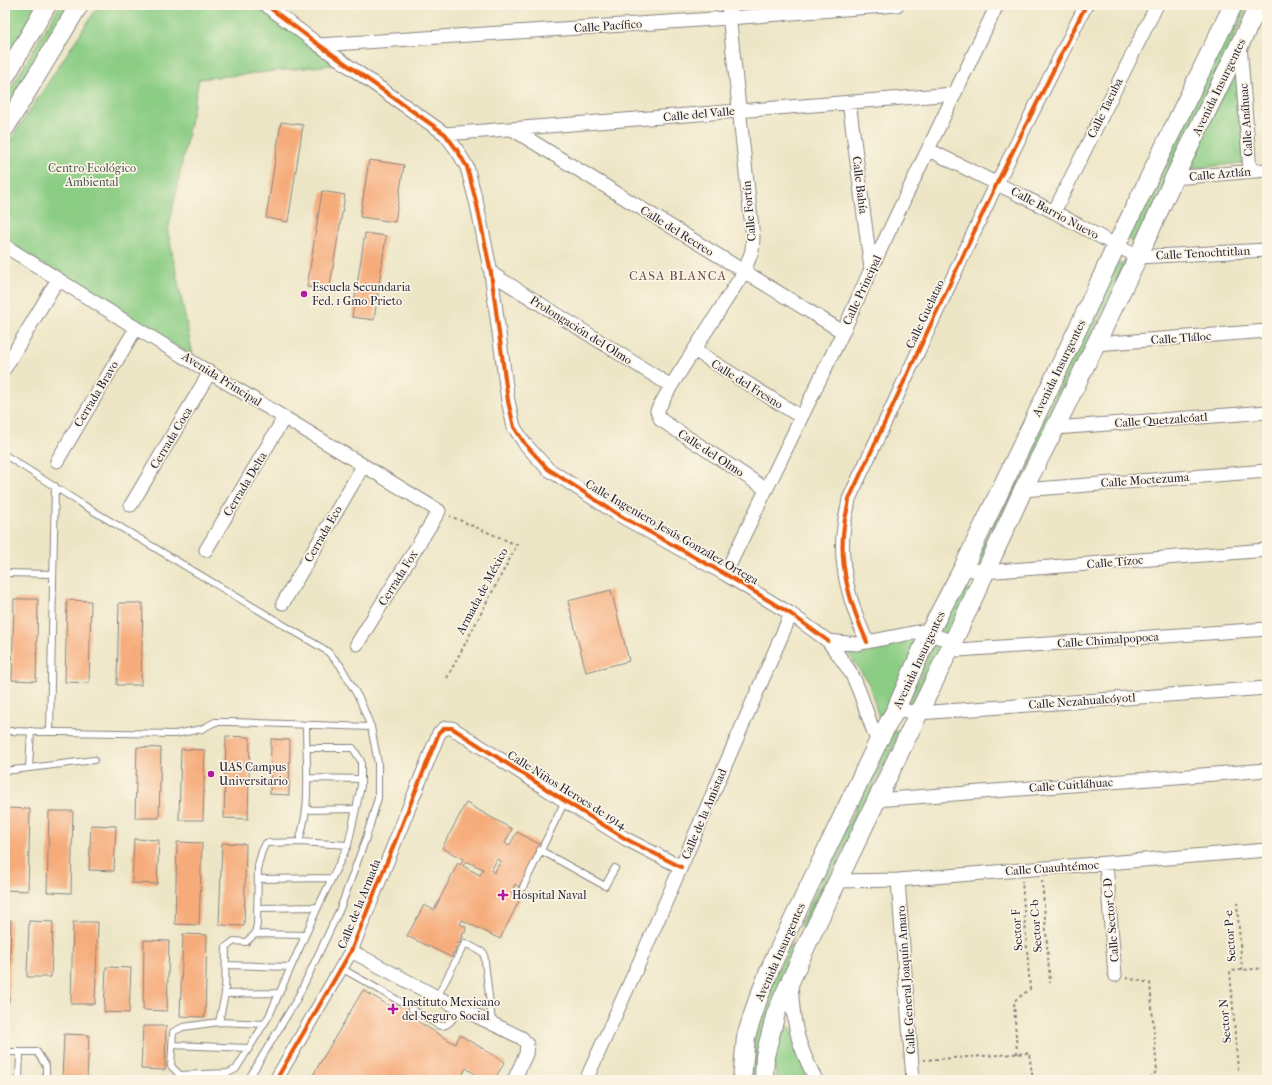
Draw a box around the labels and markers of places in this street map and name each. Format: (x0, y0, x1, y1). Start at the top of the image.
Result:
place label: Escuela Secundaria Fed. 1 Gmo Prieto (312, 280, 411, 308)
marker: Escuela Secundaria Fed. 1 Gmo Prieto (299, 289, 309, 299)
place label: UAS Campus Universitario (219, 760, 288, 788)
marker: UAS Campus Universitario (206, 769, 216, 779)
place label: Hospital Naval (512, 888, 587, 902)
marker: Hospital Naval (497, 889, 509, 901)
place label: Instituto Mexicano del Seguro Social (402, 995, 500, 1023)
marker: Instituto Mexicano del Seguro Social (387, 1003, 399, 1015)

